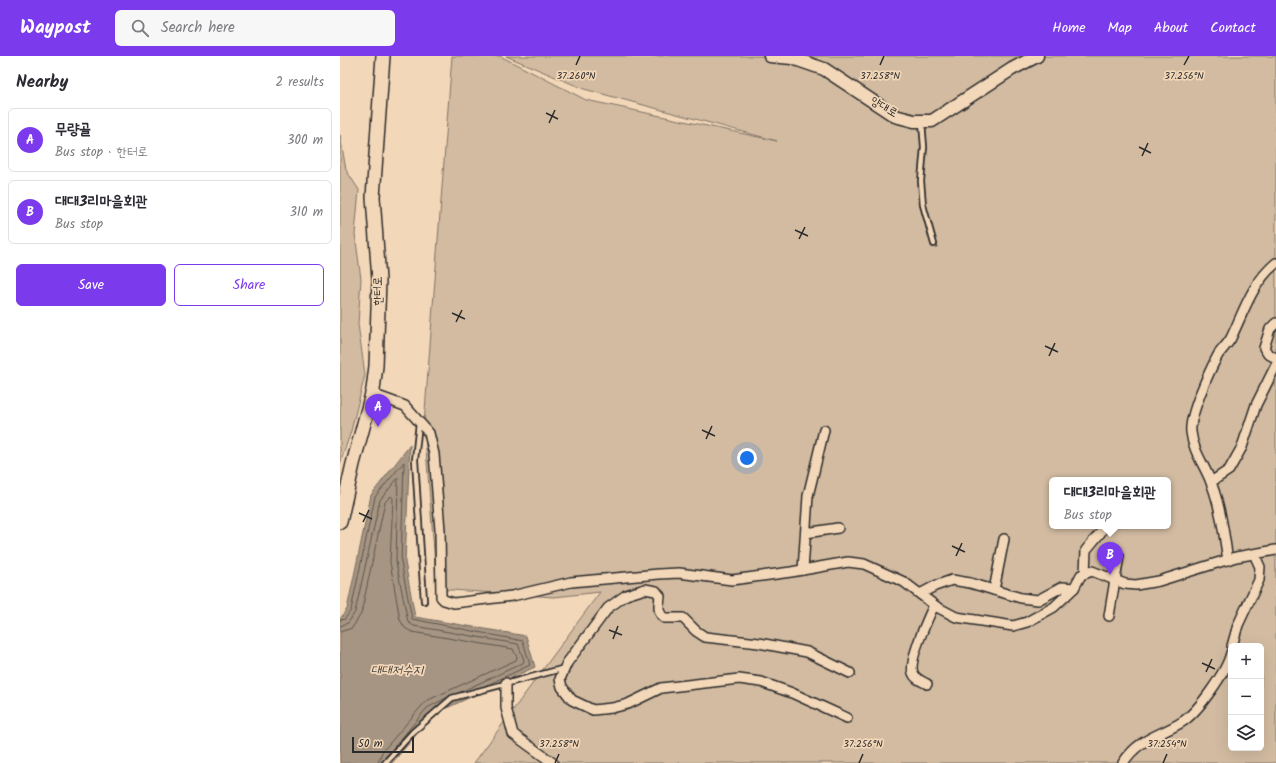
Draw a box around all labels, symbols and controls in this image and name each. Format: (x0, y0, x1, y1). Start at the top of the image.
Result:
search box (115, 10, 395, 46)
text: Waypost (20, 13, 91, 43)
text: Search here (161, 16, 235, 40)
icon: search (129, 17, 151, 39)
text: Home (1052, 17, 1086, 39)
text: Map (1108, 17, 1132, 39)
text: About (1154, 17, 1188, 39)
text: Contact (1210, 17, 1256, 39)
text: 37.260°N (556, 68, 596, 84)
text: 37.258°N (860, 68, 900, 84)
text: 37.256°N (1164, 68, 1204, 84)
text: Nearby (16, 69, 68, 96)
text: 2 results (276, 72, 324, 93)
street label: 양대로 (867, 92, 901, 122)
text: 무량골 (55, 118, 91, 142)
text: A (26, 130, 34, 151)
text: 300 m (287, 130, 323, 151)
text: Bus stop · 한터로 (55, 142, 148, 163)
text: 대대3리마을회관 (55, 190, 148, 214)
text: B (26, 202, 34, 223)
text: 310 m (289, 202, 323, 223)
text: Bus stop (55, 214, 103, 235)
button: Save (16, 264, 166, 306)
button: Share (174, 264, 324, 306)
street label: 한터로 (368, 276, 388, 306)
pin: A (365, 394, 391, 427)
your location (737, 448, 757, 468)
popup (1049, 477, 1171, 529)
text: 대대3리마을회관 (1064, 481, 1156, 505)
text: Bus stop (1064, 505, 1112, 526)
pin: B (1097, 542, 1123, 575)
map controls (1228, 643, 1264, 751)
button: + (1228, 643, 1264, 679)
water label: 대대저수지 (371, 660, 425, 681)
button: − (1228, 679, 1264, 715)
button: layers (1228, 715, 1264, 751)
scale bar (352, 735, 414, 754)
text: 50 m (358, 735, 383, 753)
text: 37.258°N (539, 736, 579, 752)
text: 37.256°N (843, 736, 883, 752)
text: 37.254°N (1147, 736, 1187, 752)

